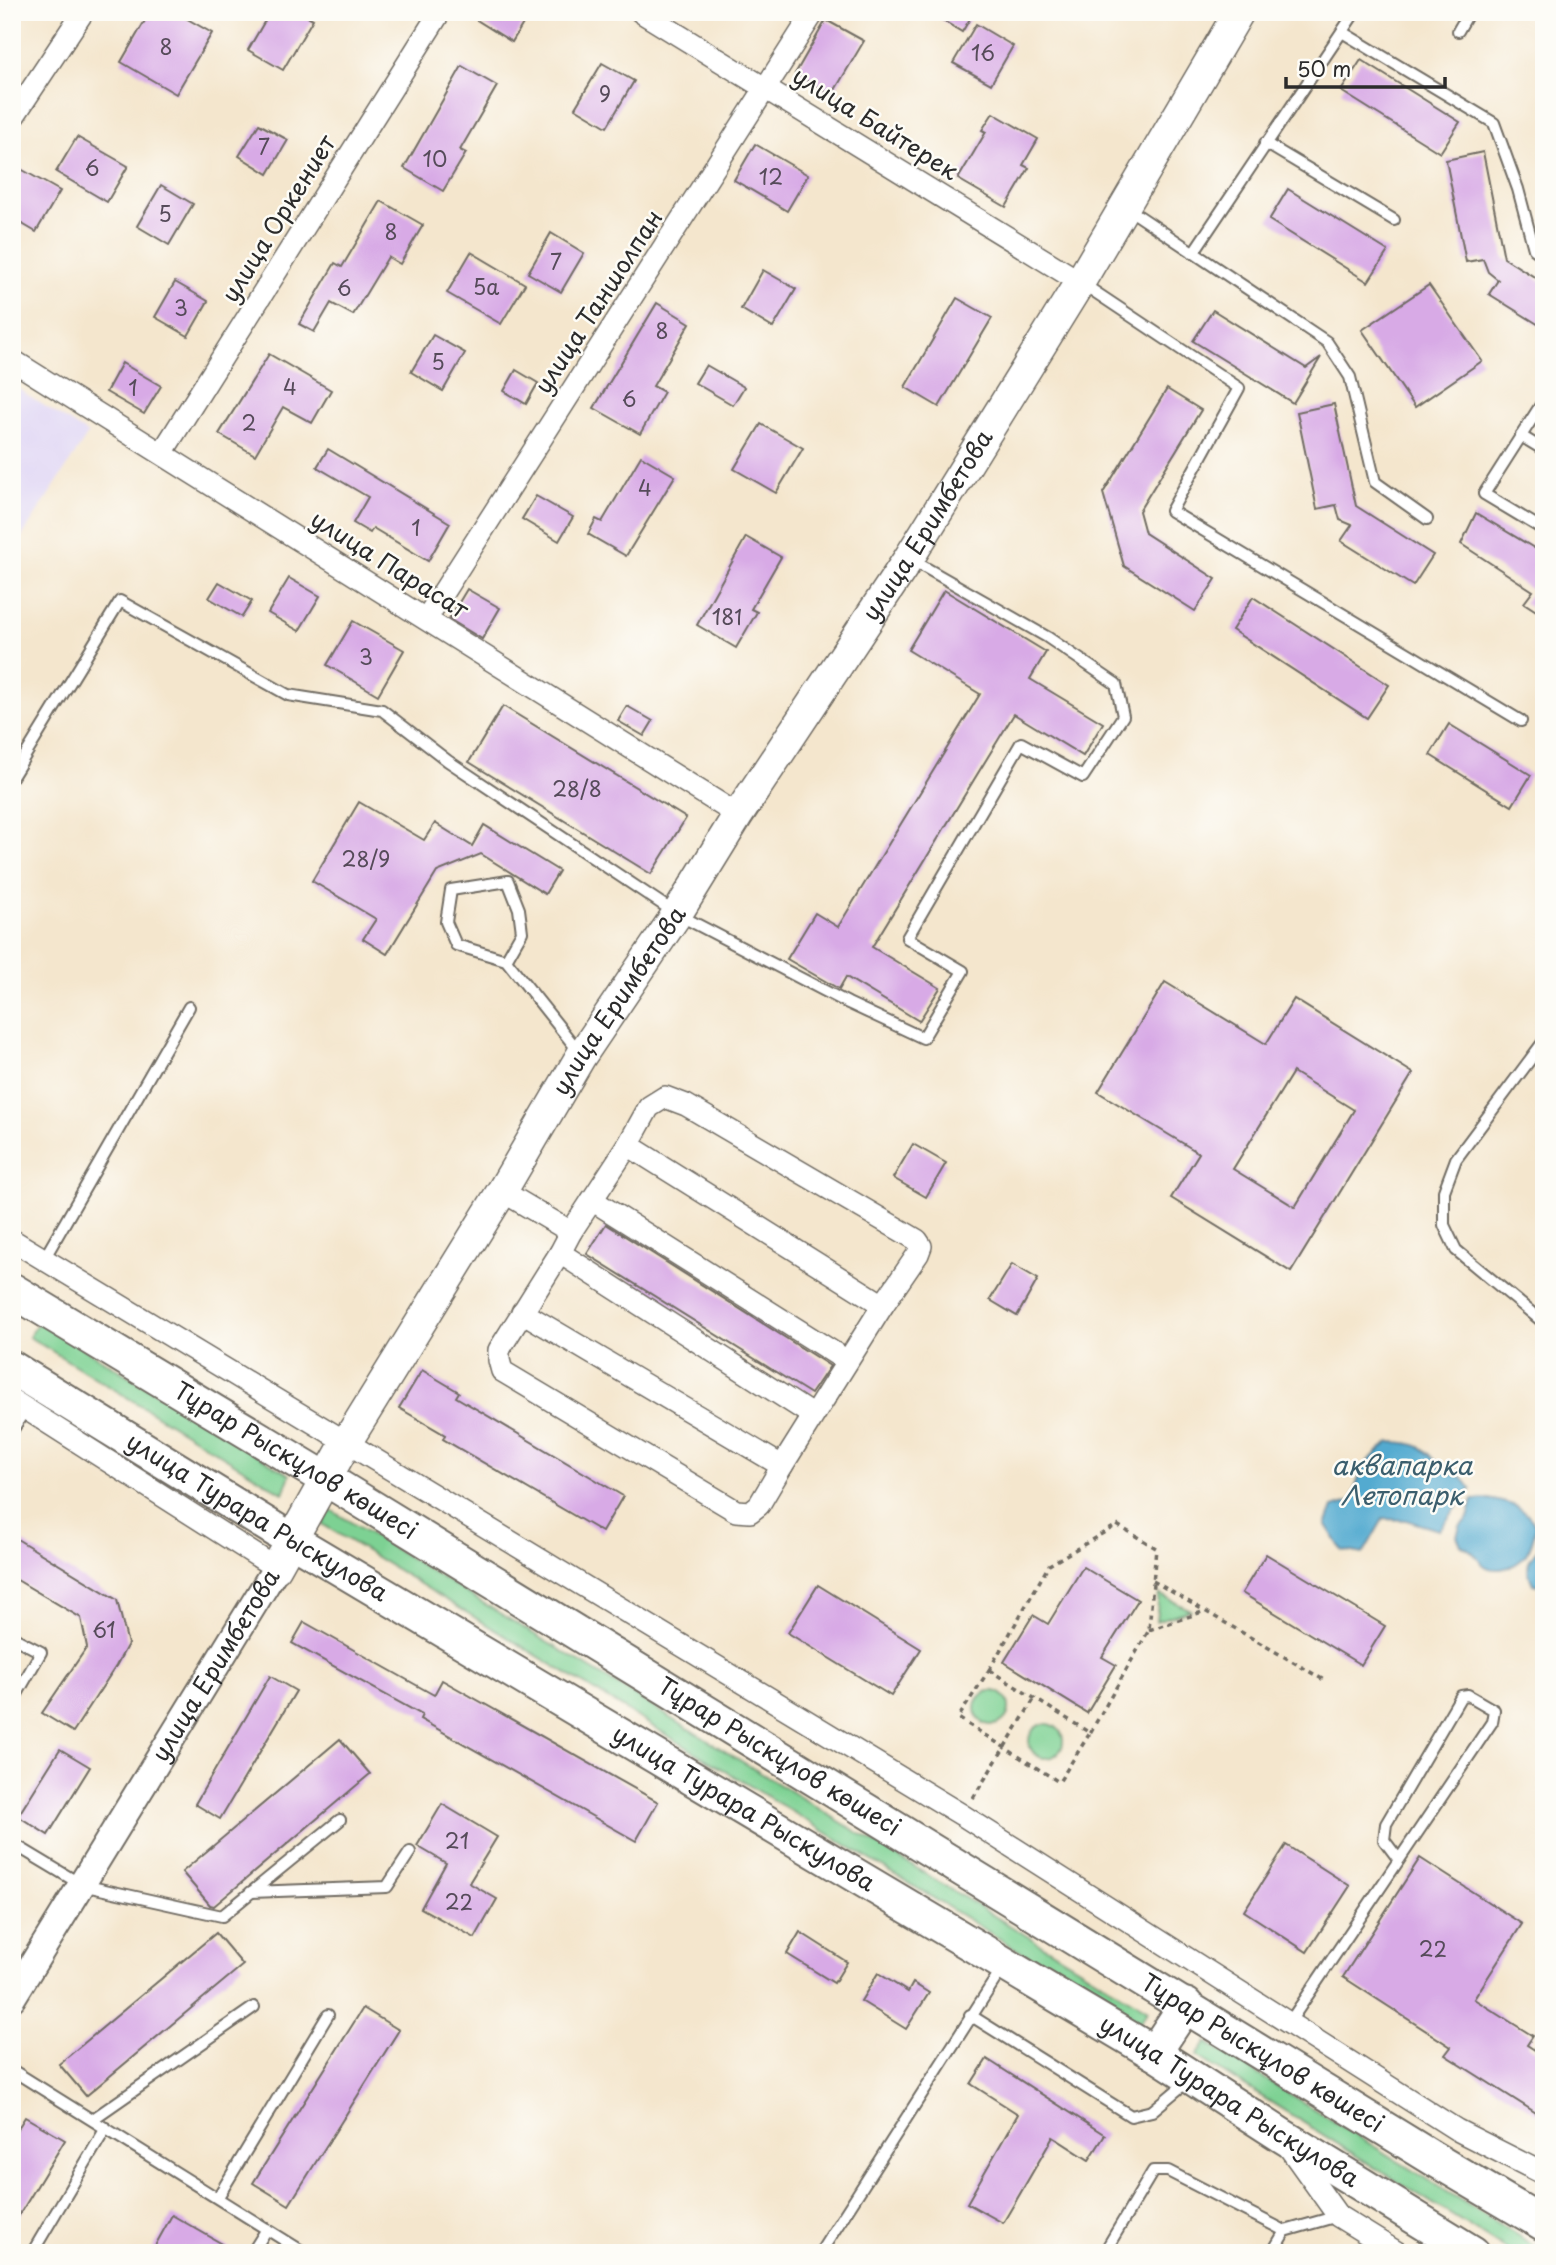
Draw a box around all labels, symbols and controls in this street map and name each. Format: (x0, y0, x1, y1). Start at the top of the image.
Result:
house number: 8 (159, 30, 173, 62)
house number: 16 (971, 36, 995, 68)
scale bar (1286, 46, 1446, 90)
text: 50 m (1297, 52, 1351, 84)
street label: улица Байтерек (786, 57, 967, 188)
house number: 9 (599, 77, 611, 109)
street label: улица Оркениет (211, 127, 344, 309)
house number: 7 (258, 130, 270, 162)
house number: 10 (423, 142, 447, 174)
house number: 6 (85, 151, 99, 183)
house number: 12 (759, 160, 783, 192)
house number: 5 (158, 197, 172, 229)
street label: улица Таншолпан (524, 202, 670, 400)
house number: 8 (384, 215, 398, 247)
house number: 7 (550, 245, 562, 277)
house number: 5а (473, 270, 499, 302)
house number: 6 (337, 271, 351, 303)
house number: 3 (174, 291, 188, 323)
house number: 8 (655, 314, 669, 346)
house number: 5 (431, 345, 445, 377)
house number: 4 (283, 370, 297, 402)
house number: 1 (128, 371, 138, 403)
house number: 6 (622, 382, 636, 414)
house number: 2 (242, 406, 256, 438)
street label: улица Еримбетова (852, 422, 1001, 627)
house number: 4 (638, 471, 652, 503)
street label: улица Парасат (304, 500, 477, 627)
house number: 1 (411, 511, 421, 543)
house number: 181 (712, 600, 742, 632)
house number: 3 (359, 640, 373, 672)
house number: 28/8 (552, 772, 602, 804)
house number: 28/9 (342, 842, 390, 874)
street label: улица Еримбетова (542, 898, 694, 1102)
street label: Тұрар Рыскұлов көшесі (168, 1372, 425, 1547)
street label: улица Турара Рыскулова (120, 1423, 396, 1609)
water label: аквапарка Летопарк (1331, 1445, 1473, 1514)
street label: улица Еримбетова (141, 1561, 287, 1768)
house number: 61 (92, 1613, 116, 1645)
street label: Тұрар Рыскұлов көшесі (652, 1667, 909, 1844)
street label: улица Турара Рыскулова (606, 1715, 883, 1899)
house number: 21 (445, 1824, 469, 1856)
house number: 22 (445, 1885, 473, 1917)
house number: 22 (1419, 1932, 1447, 1964)
street label: Тұрар Рыскұлов көшесі (1135, 1963, 1392, 2140)
street label: улица Турара Рыскулова (1093, 2005, 1367, 2195)

